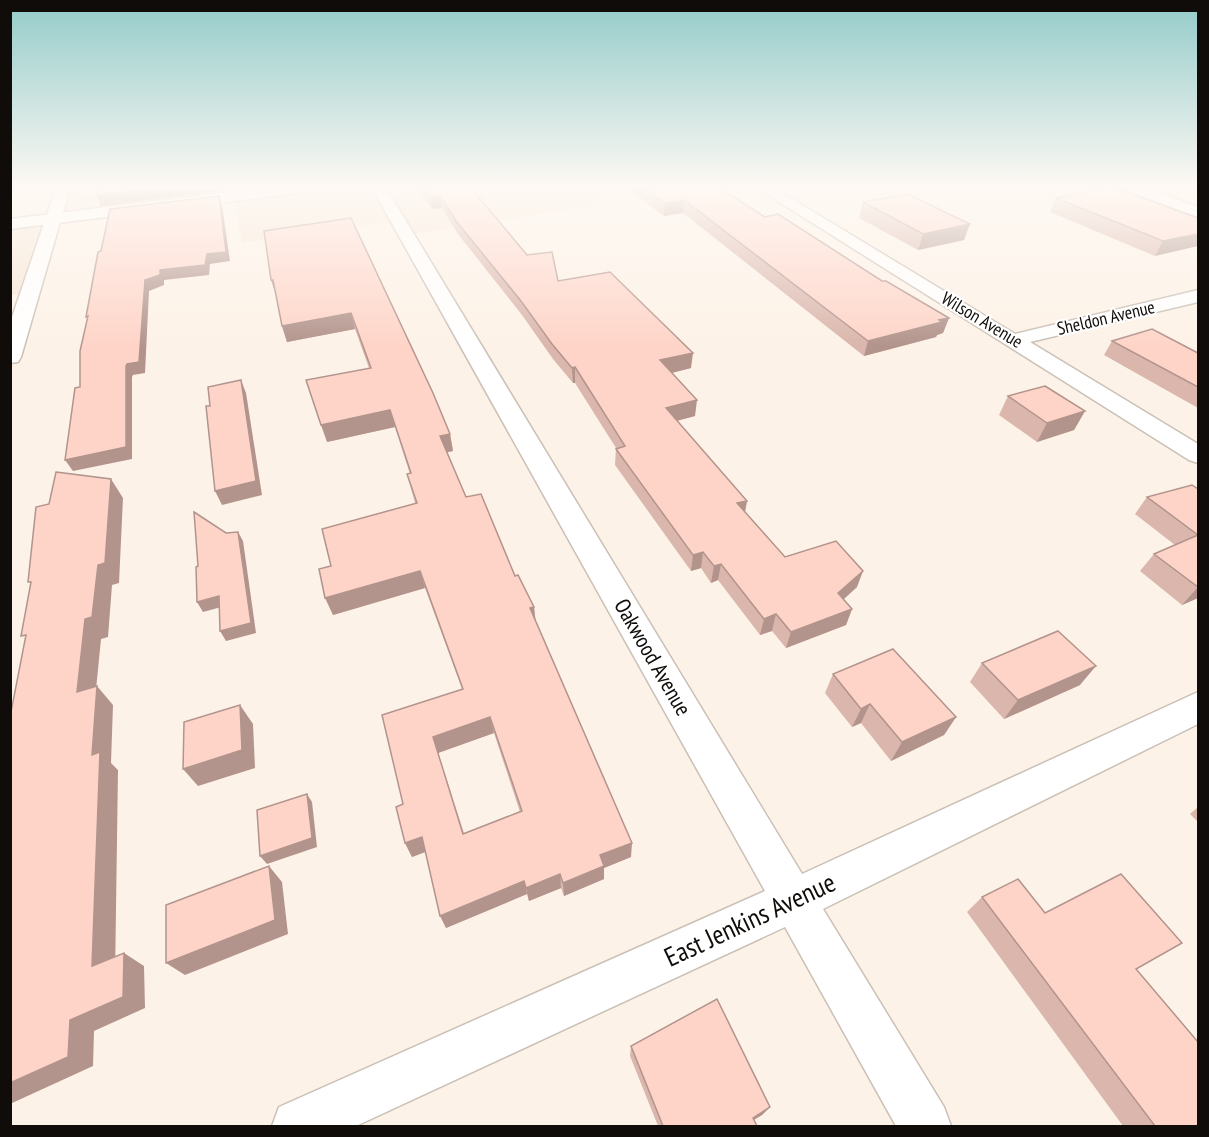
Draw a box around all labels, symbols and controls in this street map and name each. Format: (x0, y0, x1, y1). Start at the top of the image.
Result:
street label: Wilson Avenue (937, 286, 1027, 353)
street label: Sheldon Avenue (1055, 295, 1157, 340)
street label: Oakwood Avenue (608, 594, 698, 720)
street label: East Jenkins Avenue (659, 865, 840, 974)

